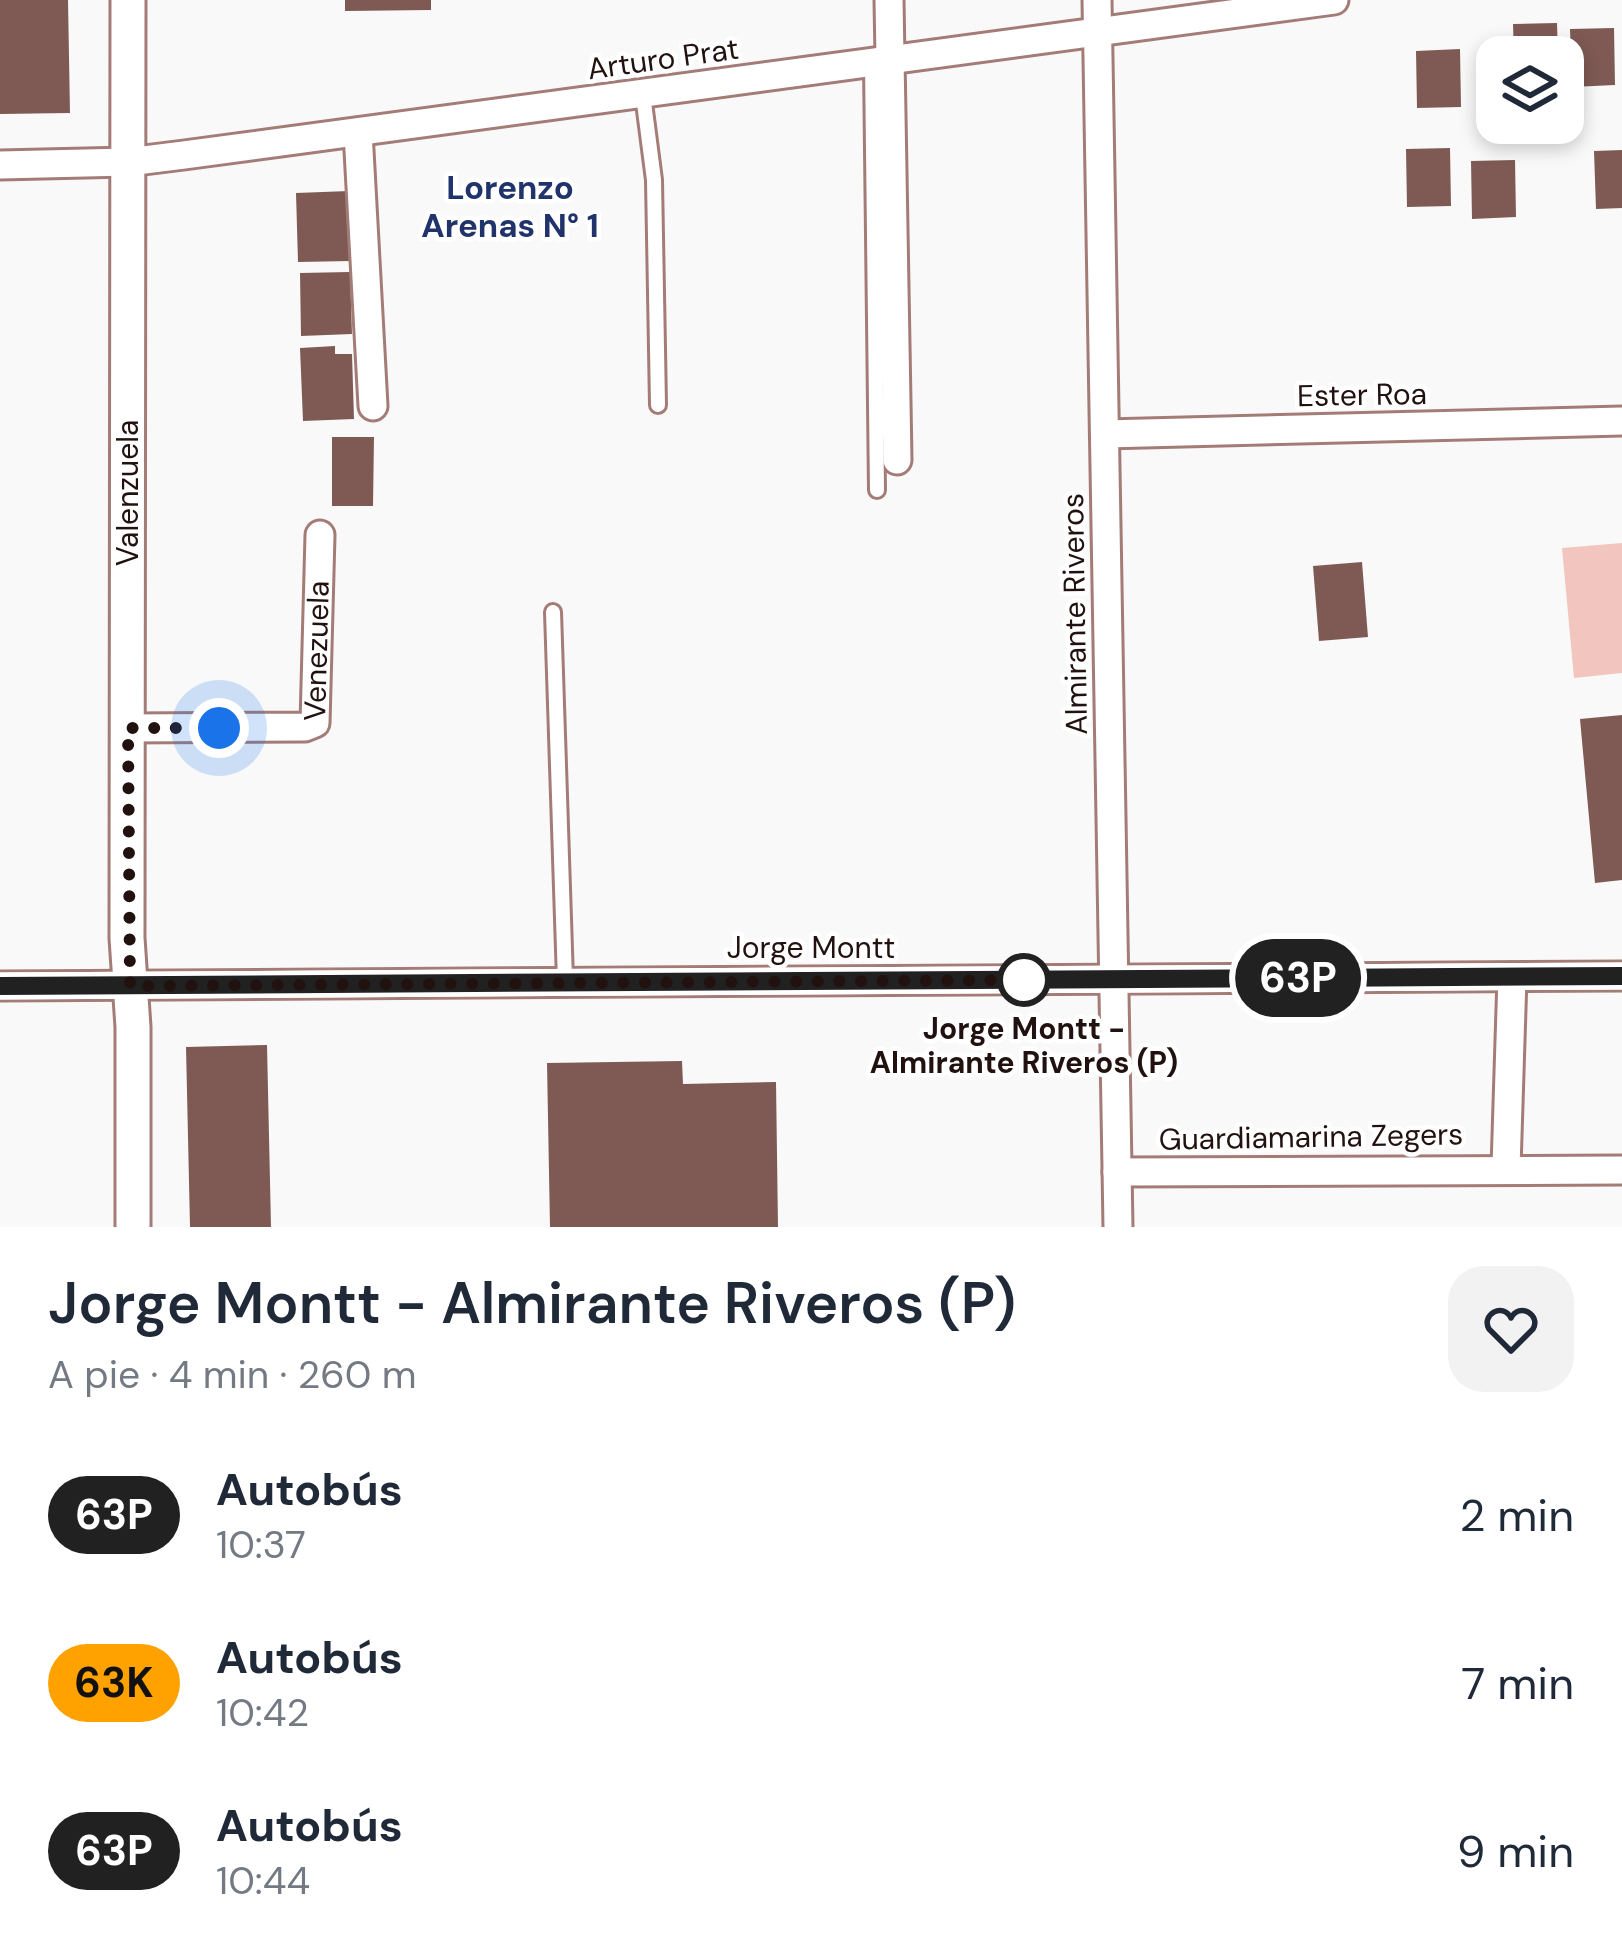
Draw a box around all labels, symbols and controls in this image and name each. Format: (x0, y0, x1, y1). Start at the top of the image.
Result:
street label: Arturo Prat (585, 29, 741, 88)
map controls (1476, 36, 1584, 144)
button: layers (1476, 36, 1584, 144)
district label: Lorenzo Arenas N° 1 (421, 166, 599, 247)
street label: Ester Roa (1297, 374, 1427, 415)
street label: Valenzuela (108, 420, 147, 566)
street label: Almirante Riveros (1053, 493, 1096, 735)
street label: Venezuela (295, 580, 338, 722)
your location (189, 698, 249, 758)
street label: Jorge Montt (727, 928, 895, 967)
line badge: 63P (1229, 939, 1367, 1017)
text: 63P (1259, 950, 1337, 1005)
marker: Jorge Montt - Almirante Riveros (P) (999, 955, 1049, 1005)
place label: Jorge Montt - Almirante Riveros (P) (870, 1009, 1178, 1082)
street label: Guardiamarina Zegers (1158, 1114, 1464, 1159)
text: Jorge Montt - Almirante Riveros (P) (48, 1266, 1016, 1341)
button: heart (1448, 1266, 1574, 1392)
text: A pie · 4 min · 260 m (48, 1349, 416, 1400)
text: Autobús (216, 1460, 403, 1519)
text: 2 min (1459, 1486, 1574, 1545)
text: 63P (75, 1487, 153, 1542)
text: 10:37 (216, 1519, 306, 1570)
text: Autobús (216, 1628, 403, 1687)
text: 7 min (1461, 1654, 1574, 1713)
text: 63K (74, 1655, 154, 1710)
text: 10:42 (216, 1687, 309, 1738)
text: Autobús (216, 1796, 403, 1855)
text: 9 min (1457, 1822, 1574, 1881)
text: 63P (75, 1823, 153, 1878)
text: 10:44 (216, 1855, 310, 1906)

